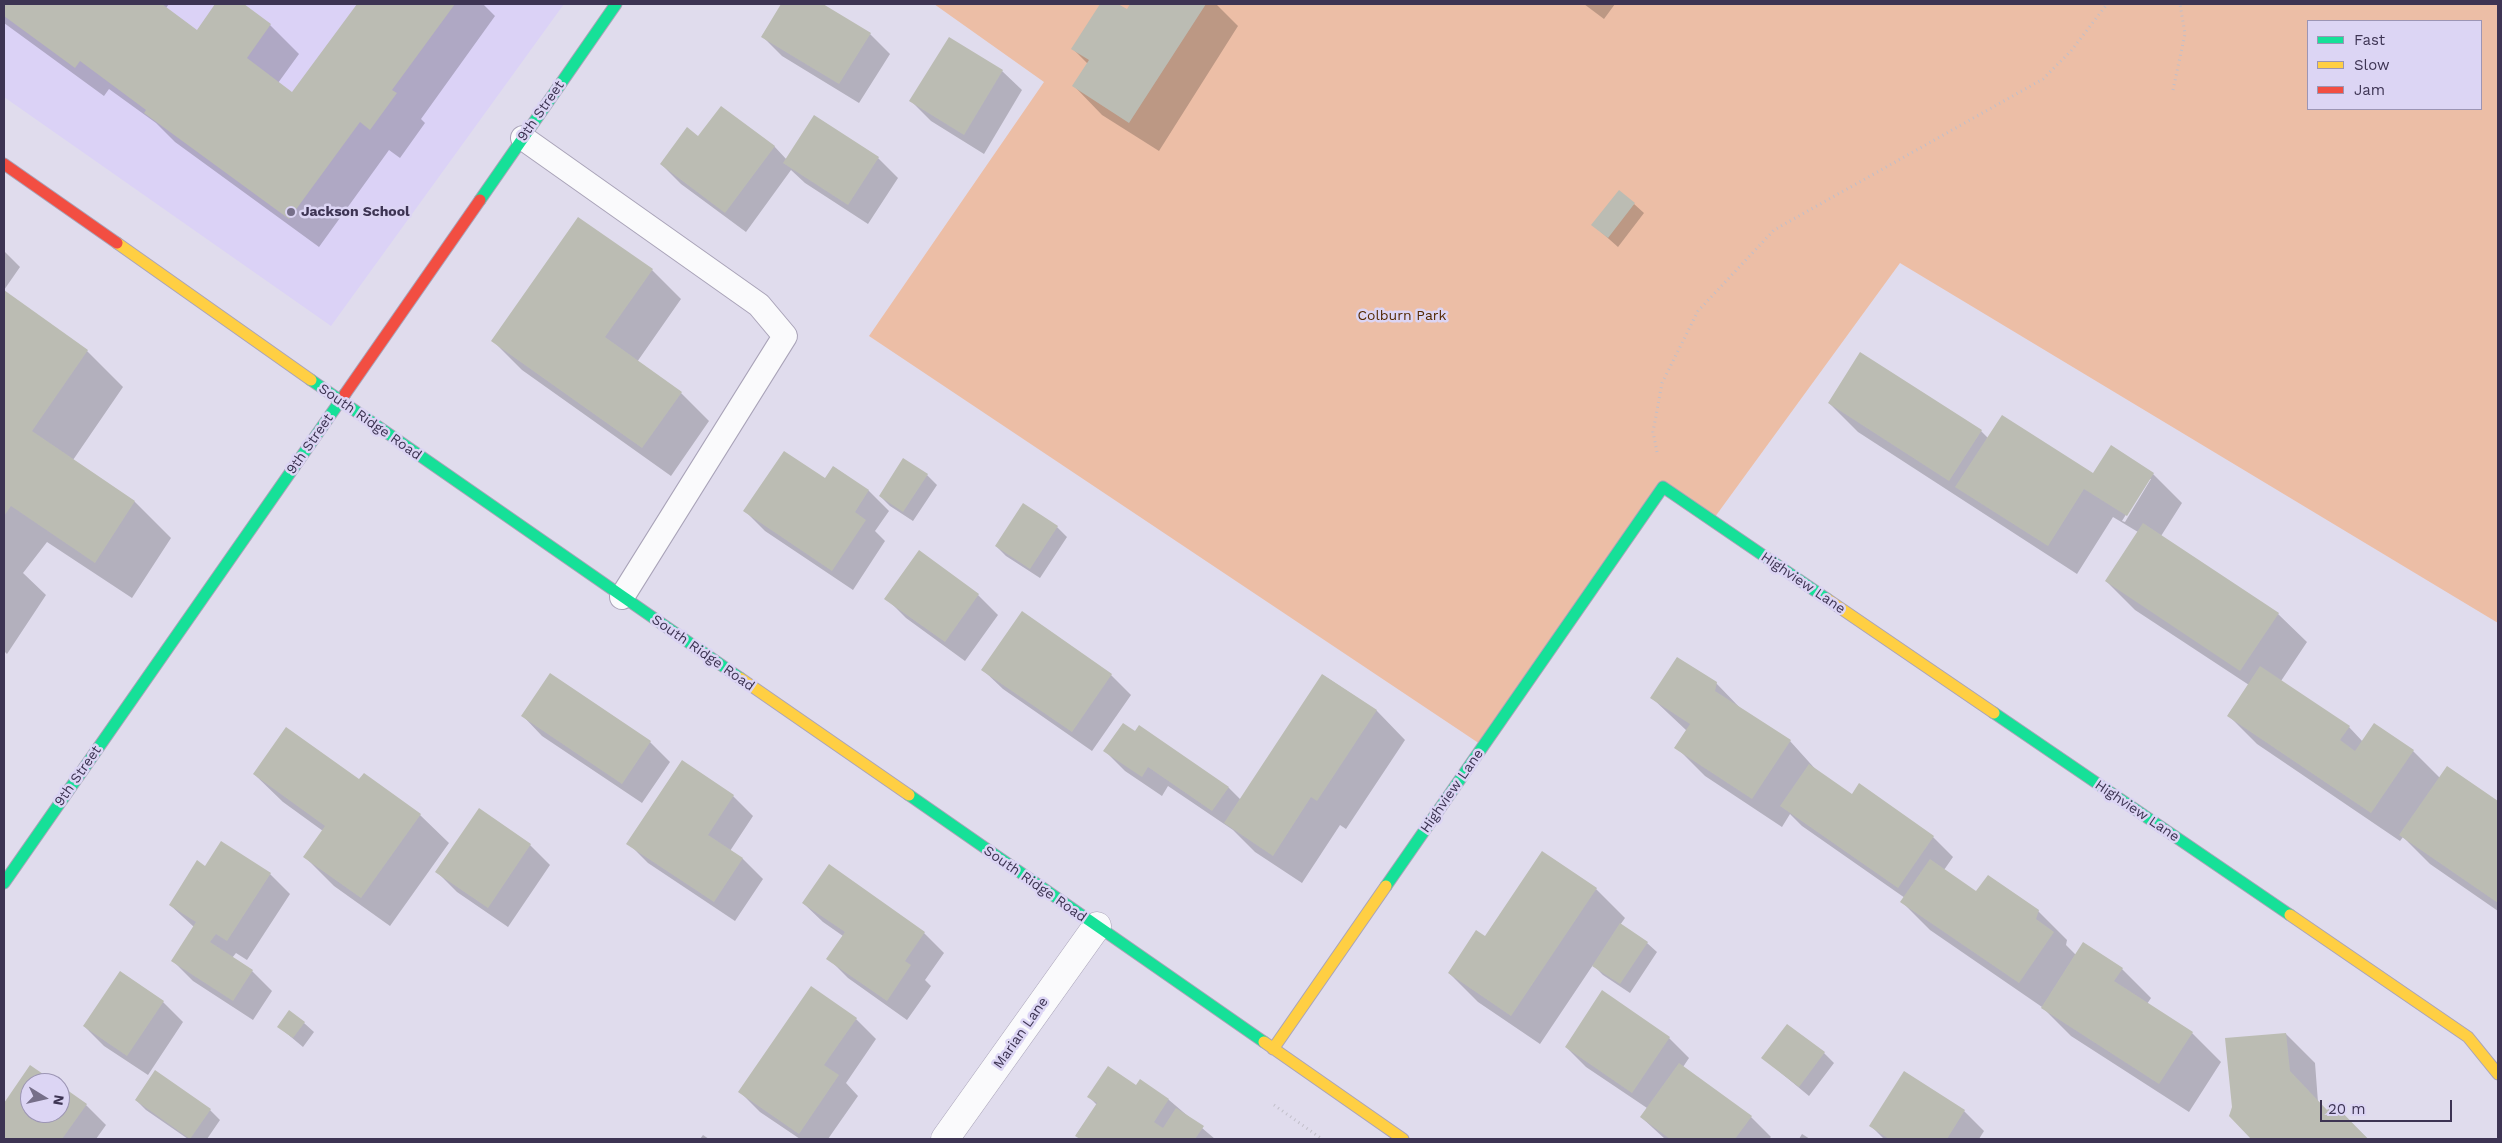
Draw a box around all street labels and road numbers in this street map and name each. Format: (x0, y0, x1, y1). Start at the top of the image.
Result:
street label: 9th Street (514, 77, 568, 145)
street label: South Ridge Road (315, 380, 425, 464)
street label: 9th Street (283, 410, 337, 478)
street label: Highview Lane (1758, 549, 1848, 617)
street label: South Ridge Road (648, 611, 758, 695)
street label: 9th Street (51, 742, 105, 810)
street label: Highview Lane (1417, 746, 1487, 836)
street label: Highview Lane (2092, 777, 2182, 845)
street label: South Ridge Road (980, 842, 1090, 926)
street label: Marian Lane (990, 994, 1052, 1072)

